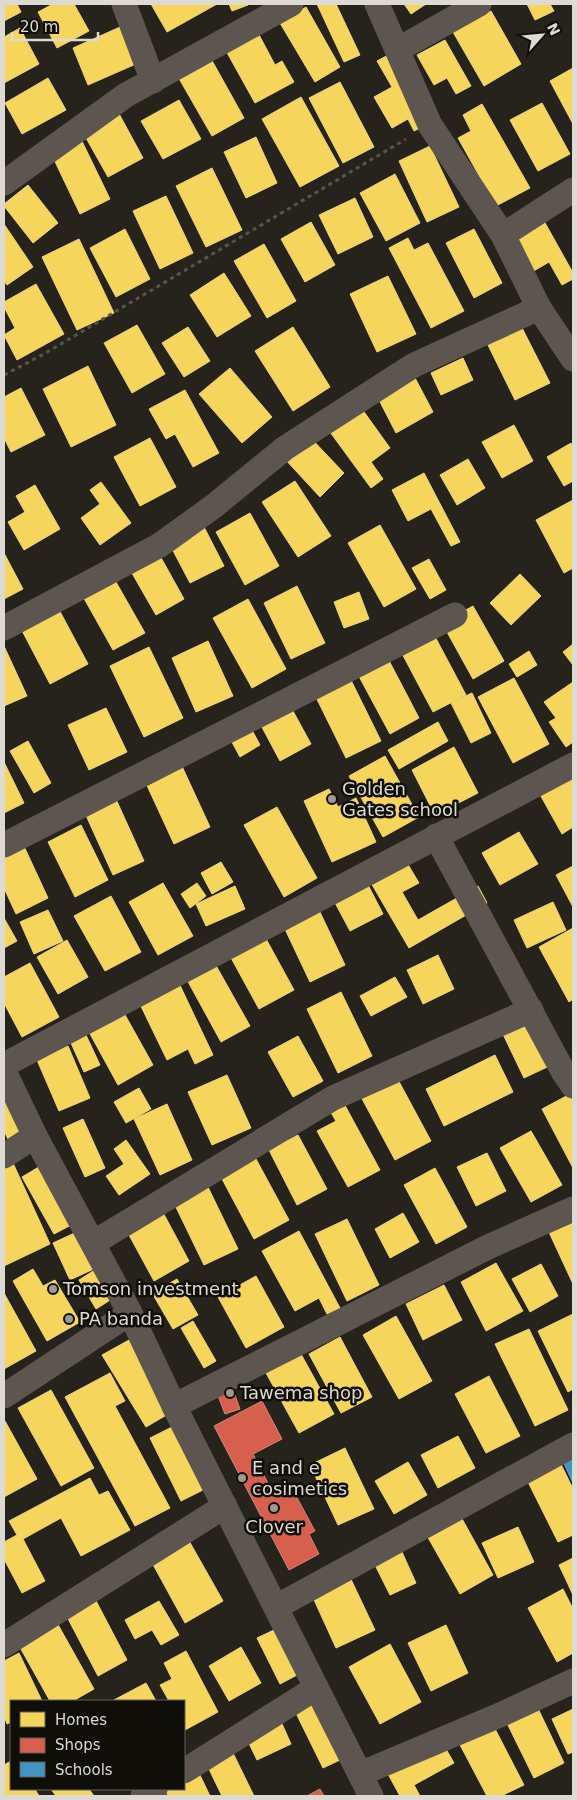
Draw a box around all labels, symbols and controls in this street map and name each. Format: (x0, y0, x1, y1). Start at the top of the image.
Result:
scale bar (12, 10, 99, 42)
north arrow (517, 10, 567, 60)
text: 20 m (20, 18, 58, 36)
text: N (544, 20, 563, 38)
place label: Golden Gates school (342, 778, 458, 820)
marker: Golden Gates school (326, 793, 338, 805)
place label: Tomson investment (62, 1278, 239, 1299)
marker: Tomson investment (47, 1283, 59, 1295)
place label: PA banda (79, 1308, 163, 1329)
marker: PA banda (63, 1313, 75, 1325)
place label: Tawema shop (239, 1382, 362, 1403)
marker: Tawema shop (224, 1387, 236, 1399)
place label: E and e cosimetics (252, 1457, 347, 1499)
marker: E and e cosimetics (236, 1472, 248, 1484)
marker: Clover (268, 1502, 280, 1514)
place label: Clover (245, 1516, 303, 1537)
legend (10, 1700, 185, 1790)
text: Homes (55, 1711, 107, 1729)
text: Shops (55, 1736, 101, 1754)
text: Schools (55, 1761, 113, 1779)

